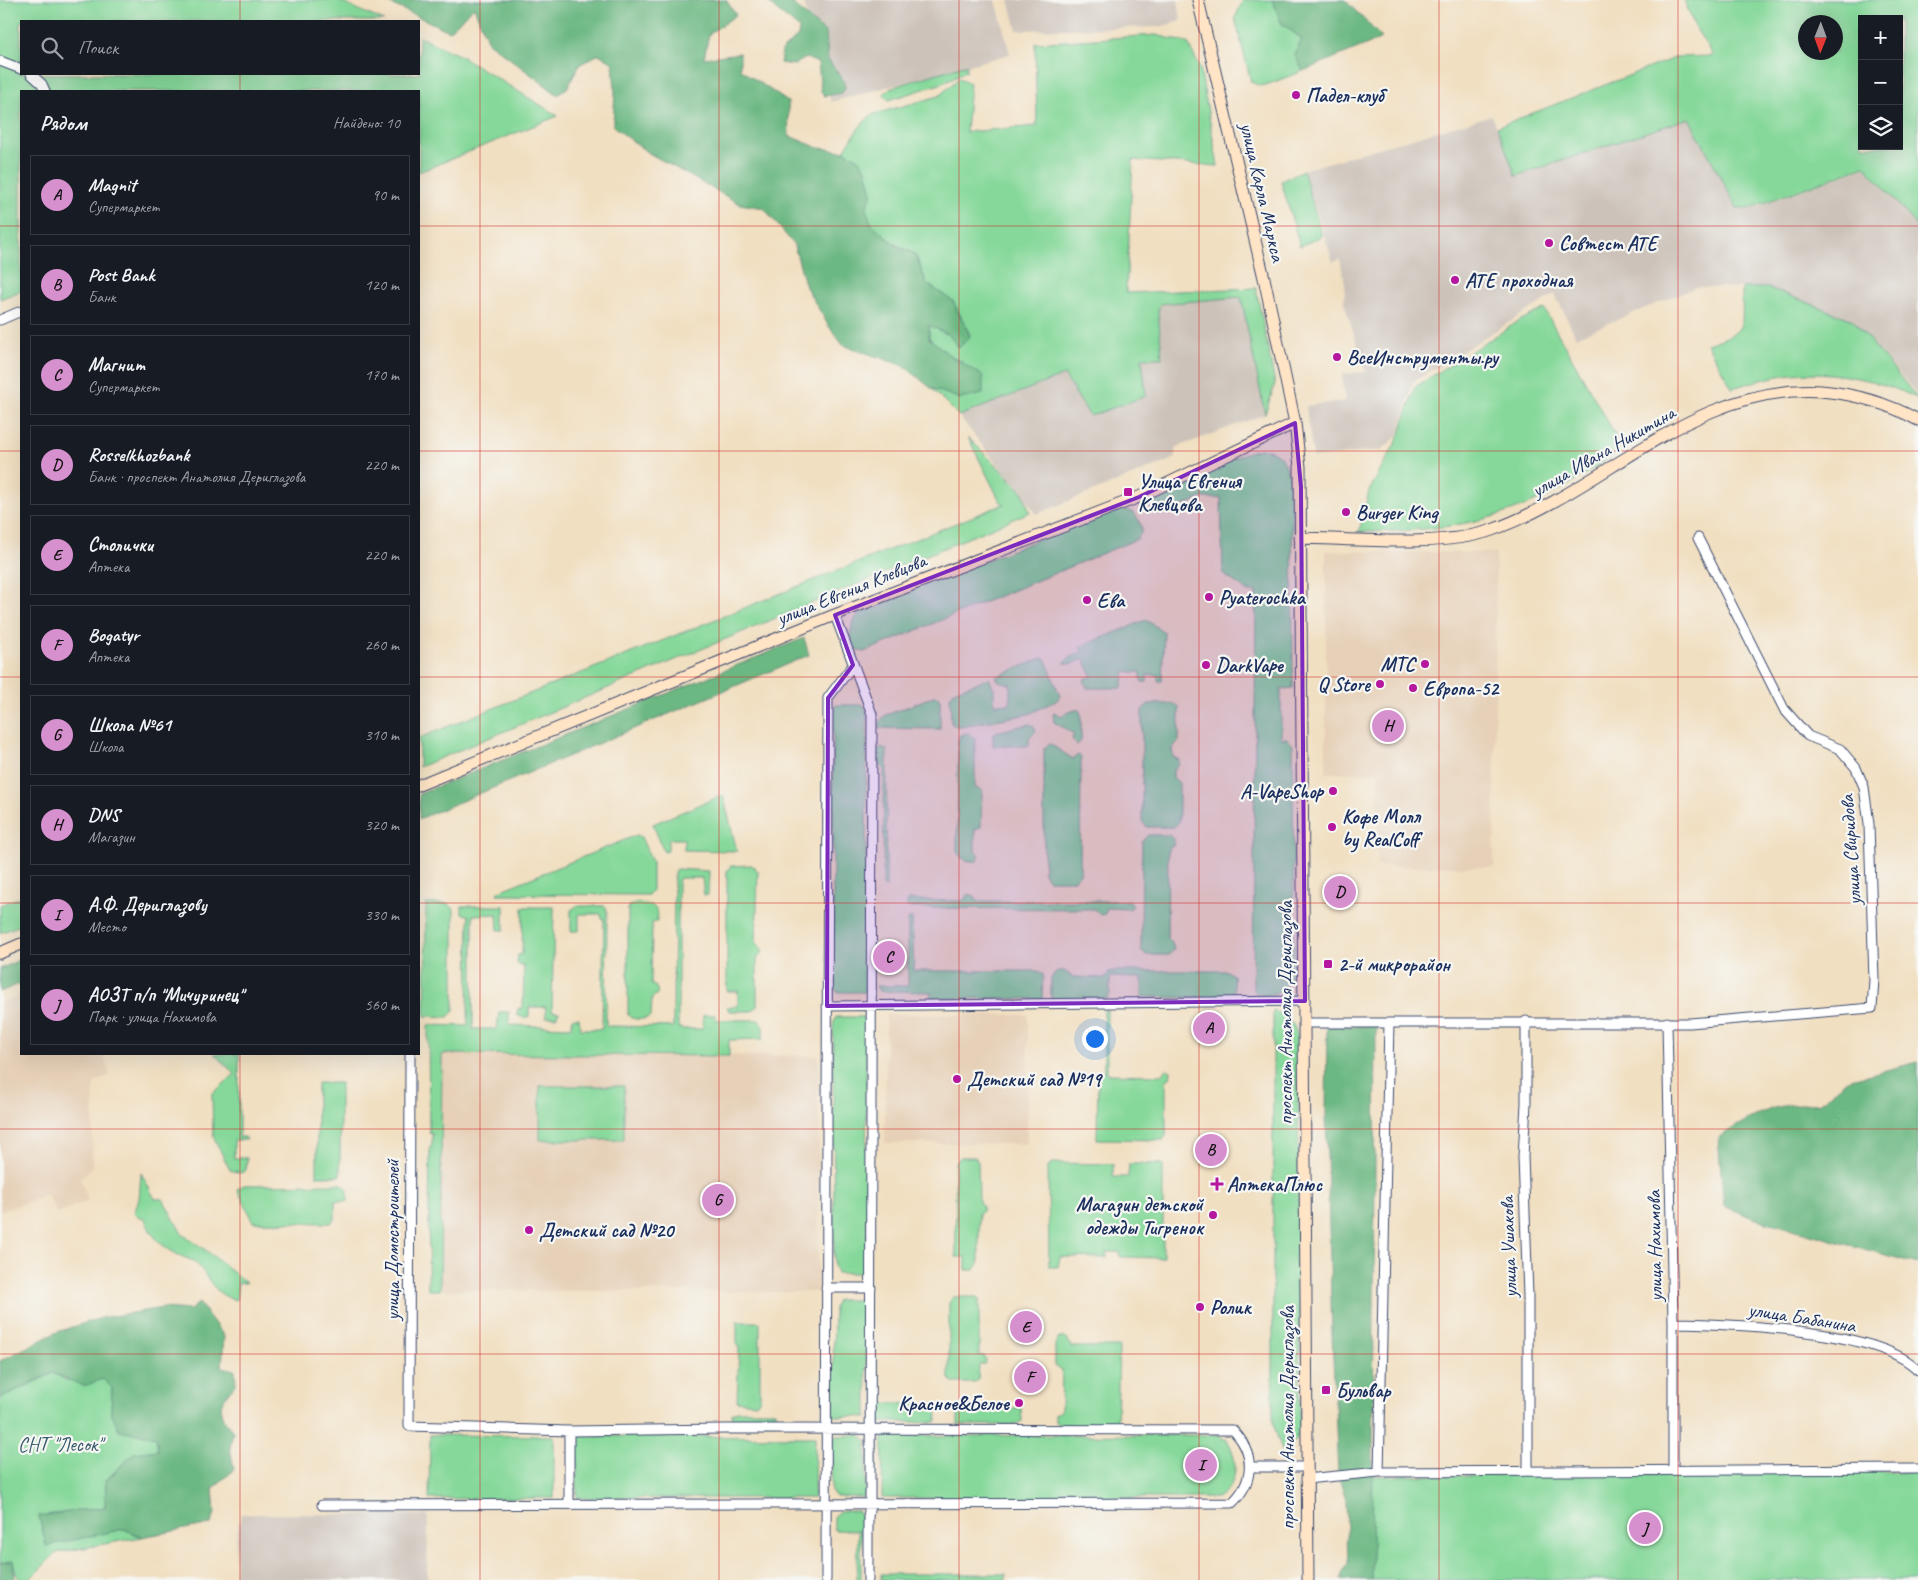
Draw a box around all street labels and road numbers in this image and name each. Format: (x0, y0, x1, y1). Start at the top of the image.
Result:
street label: улица Карла Маркса (1234, 119, 1291, 265)
street label: улица Ивана Никитина (1526, 399, 1681, 503)
street label: улица Евгения Клевцова (772, 547, 931, 631)
street label: улица Свиридова (1834, 793, 1867, 907)
street label: проспект Анатолия Дериглазова (1273, 899, 1299, 1125)
street label: улица Домостроителей (380, 1158, 405, 1322)
street label: улица Нахимова (1641, 1189, 1668, 1303)
street label: улица Ушакова (1494, 1194, 1523, 1299)
street label: улица Бабанина (1746, 1297, 1859, 1338)
street label: проспект Анатолия Дериглазова (1275, 1304, 1301, 1530)

